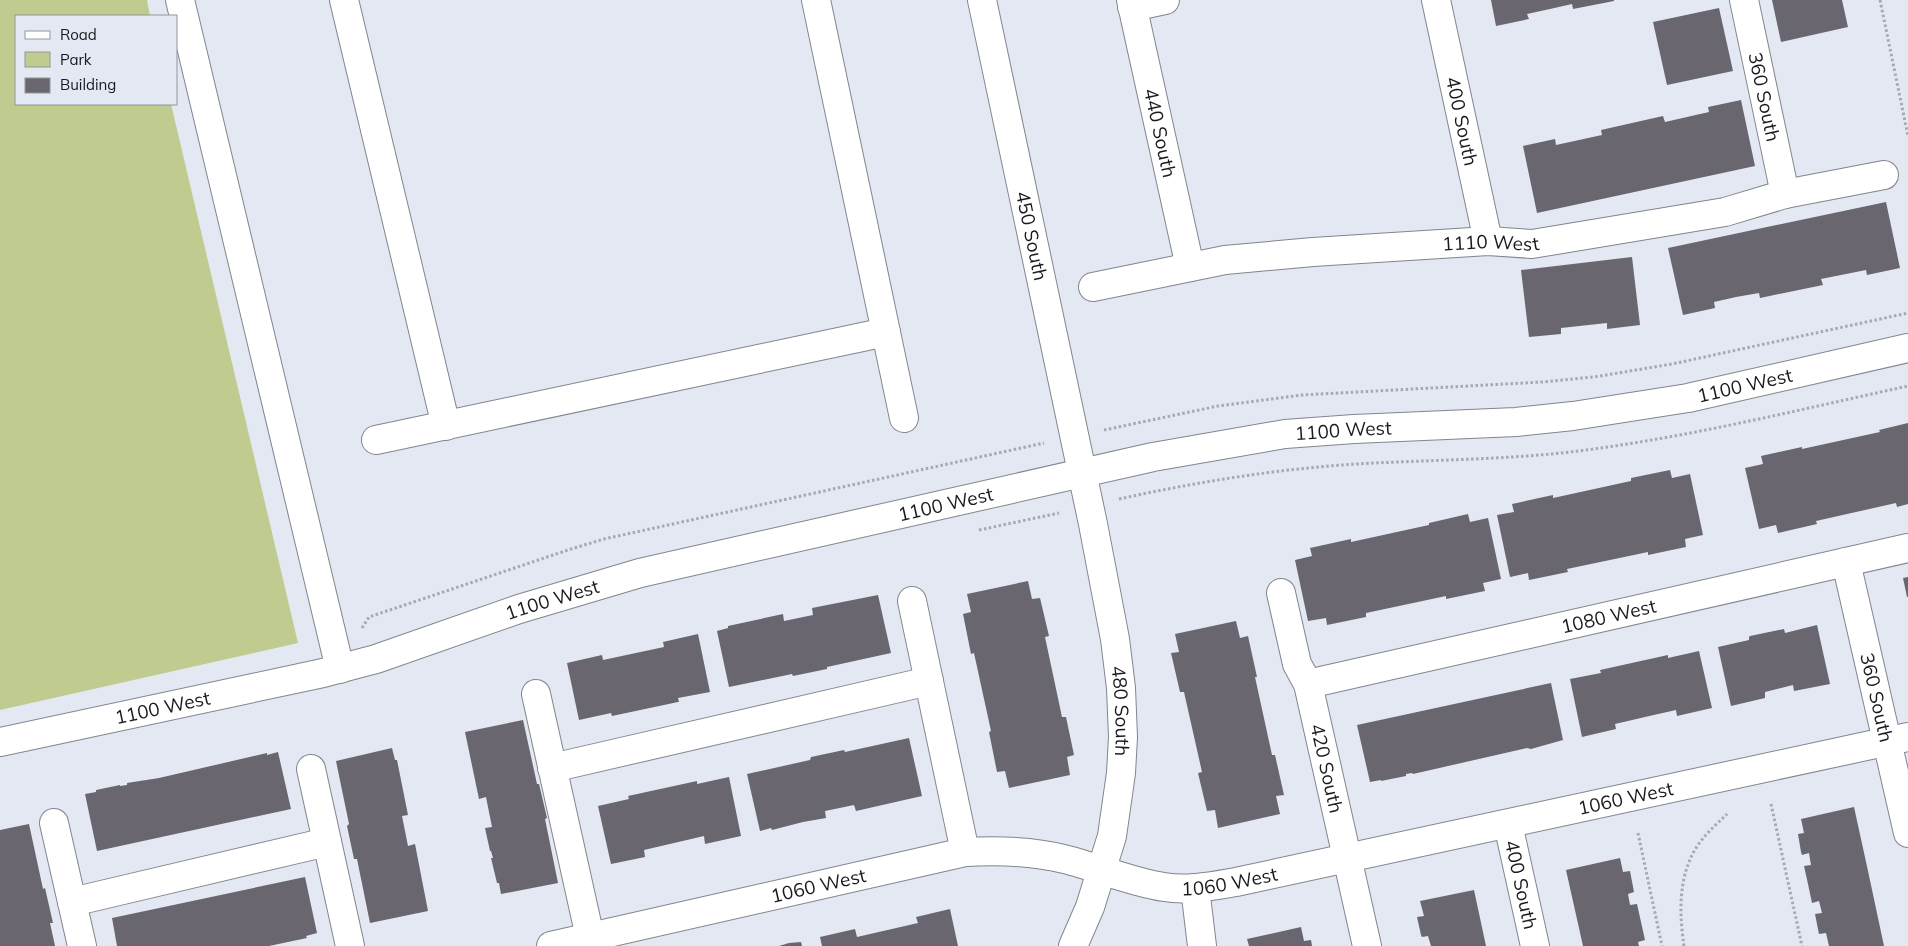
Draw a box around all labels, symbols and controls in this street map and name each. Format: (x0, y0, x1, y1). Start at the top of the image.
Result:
legend (15, 15, 178, 105)
text: Road (60, 25, 97, 44)
text: Park (60, 50, 92, 69)
street label: 360 South (1743, 50, 1786, 144)
street label: 400 South (1441, 74, 1483, 168)
text: Building (60, 75, 116, 94)
street label: 440 South (1139, 86, 1182, 180)
street label: 450 South (1011, 189, 1053, 283)
street label: 1110 West (1441, 229, 1541, 256)
street label: 1100 West (1695, 363, 1795, 408)
street label: 1100 West (1294, 415, 1392, 445)
street label: 1100 West (896, 481, 996, 526)
street label: 1100 West (502, 574, 602, 625)
street label: 1080 West (1558, 593, 1659, 638)
street label: 360 South (1855, 651, 1899, 744)
street label: 480 South (1106, 664, 1135, 757)
street label: 1100 West (112, 685, 213, 729)
street label: 420 South (1305, 721, 1349, 815)
street label: 1060 West (1576, 776, 1676, 820)
street label: 400 South (1500, 838, 1543, 931)
street label: 1060 West (1181, 861, 1280, 901)
street label: 1060 West (768, 863, 868, 908)

